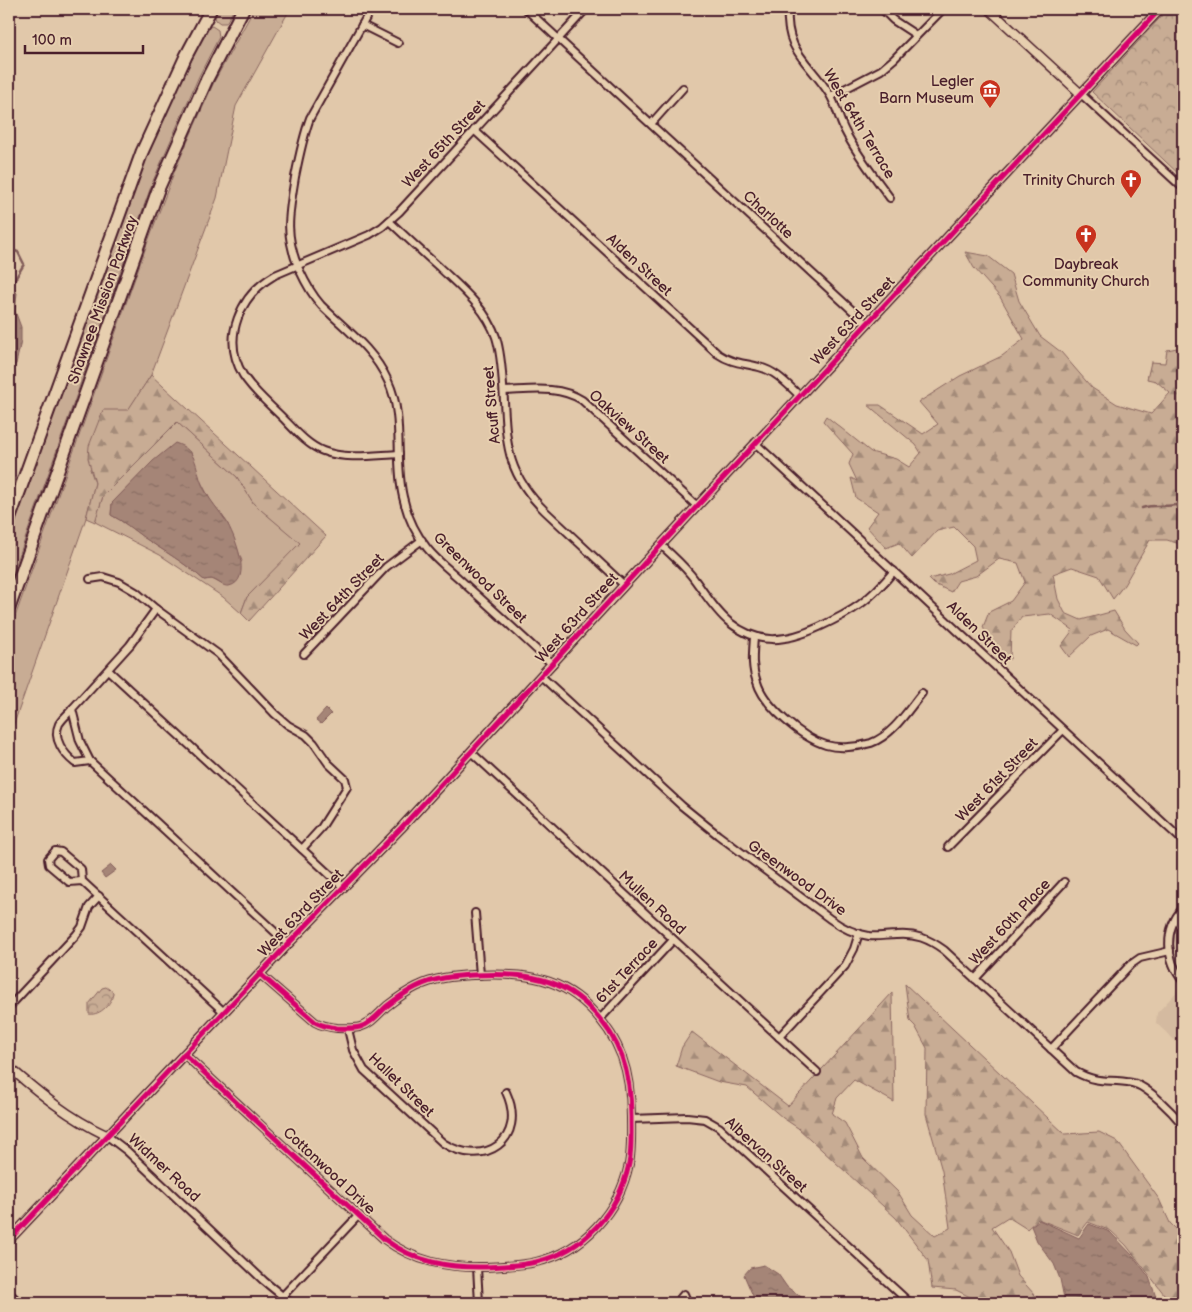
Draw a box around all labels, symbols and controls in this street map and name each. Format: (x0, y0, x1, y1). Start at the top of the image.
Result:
scale bar (25, 22, 142, 54)
text: 100 m (32, 31, 72, 50)
street label: West 64th Terrace (819, 66, 899, 182)
place label: Legler Barn Museum (879, 72, 975, 108)
museum icon: Legler Barn Museum (978, 78, 1002, 109)
street label: West 65th Street (398, 96, 490, 192)
church icon: Trinity Church (1119, 168, 1143, 199)
place label: Trinity Church (1023, 171, 1115, 190)
street label: Charlotte (739, 187, 797, 243)
street label: Shawnee Mission Parkway (64, 213, 142, 387)
church icon: Daybreak Community Church (1074, 223, 1098, 254)
street label: Alden Street (602, 230, 676, 301)
place label: Daybreak Community Church (1022, 255, 1150, 291)
street label: West 63rd Street (807, 272, 899, 369)
street label: Acuff Street (479, 365, 505, 445)
street label: Oakview Street (585, 386, 673, 468)
street label: Greenwood Street (429, 528, 531, 628)
street label: West 64th Street (296, 549, 389, 645)
street label: West 63rd Street (532, 569, 623, 667)
street label: Alden Street (942, 597, 1016, 669)
street label: West 61st Street (952, 734, 1042, 826)
street label: Greenwood Drive (744, 836, 850, 920)
street label: West 63rd Street (254, 865, 348, 961)
street label: Mullen Road (614, 867, 690, 939)
street label: West 60th Place (965, 875, 1055, 969)
street label: 61st Terrace (592, 934, 662, 1008)
street label: Hallet Street (364, 1049, 438, 1121)
street label: Albervan Street (721, 1113, 811, 1197)
street label: Cottonwood Drive (279, 1123, 379, 1219)
street label: Widmer Road (124, 1130, 204, 1206)

